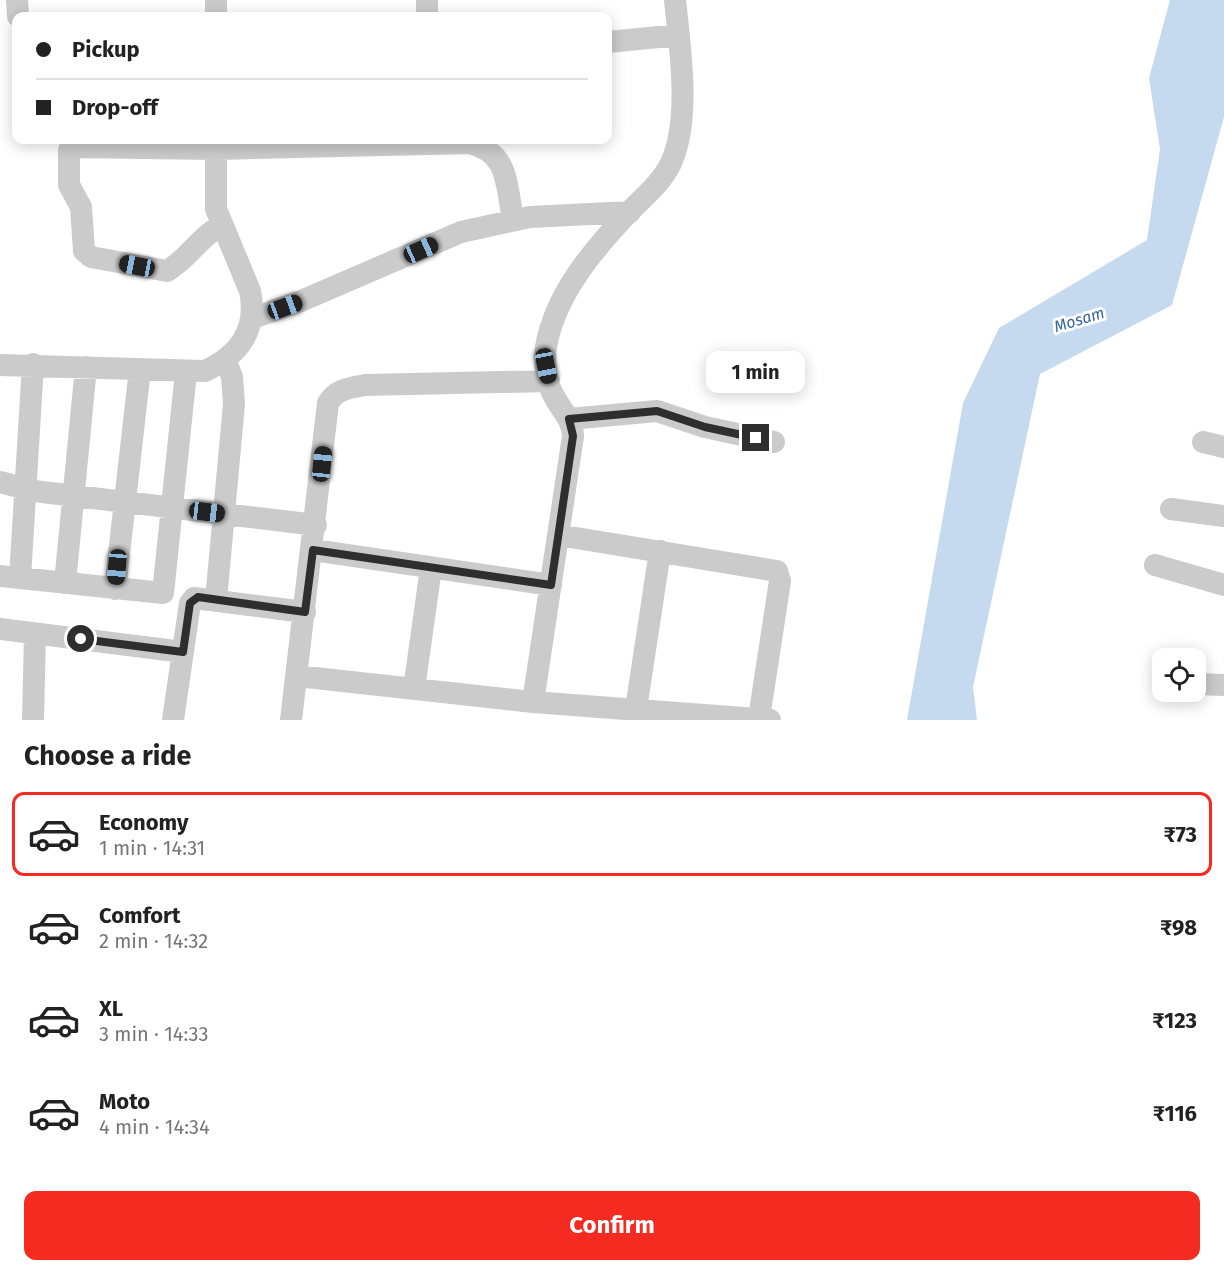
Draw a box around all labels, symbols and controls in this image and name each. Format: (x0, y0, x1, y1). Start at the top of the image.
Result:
text: Pickup (72, 36, 140, 63)
text: Drop-off (72, 94, 158, 121)
car (401, 234, 441, 266)
car (118, 254, 156, 278)
car (265, 292, 305, 322)
water label: Mosam (1052, 303, 1107, 336)
car (534, 347, 558, 385)
callout: 1 min (706, 351, 806, 393)
text: 1 min (731, 360, 780, 384)
route end (742, 424, 769, 451)
car (311, 445, 333, 483)
car (188, 501, 226, 523)
car (106, 548, 128, 586)
route start (67, 625, 94, 652)
map controls (1152, 648, 1206, 702)
button: locate (1152, 648, 1206, 702)
text: Choose a ride (24, 740, 191, 772)
icon: car (27, 807, 81, 861)
text: Economy (99, 809, 188, 836)
text: ₹73 (1163, 821, 1197, 848)
text: 1 min · 14:31 (99, 836, 205, 860)
icon: car (27, 900, 81, 954)
text: Comfort (99, 902, 180, 929)
text: ₹98 (1160, 914, 1197, 941)
text: 2 min · 14:32 (99, 929, 208, 953)
icon: car (27, 993, 81, 1047)
text: XL (99, 995, 123, 1022)
text: ₹123 (1152, 1007, 1197, 1034)
text: 3 min · 14:33 (99, 1022, 208, 1046)
icon: car (27, 1086, 81, 1140)
text: Moto (99, 1088, 150, 1115)
text: ₹116 (1153, 1100, 1197, 1127)
text: 4 min · 14:34 (99, 1115, 210, 1139)
button: Confirm (24, 1191, 1200, 1260)

